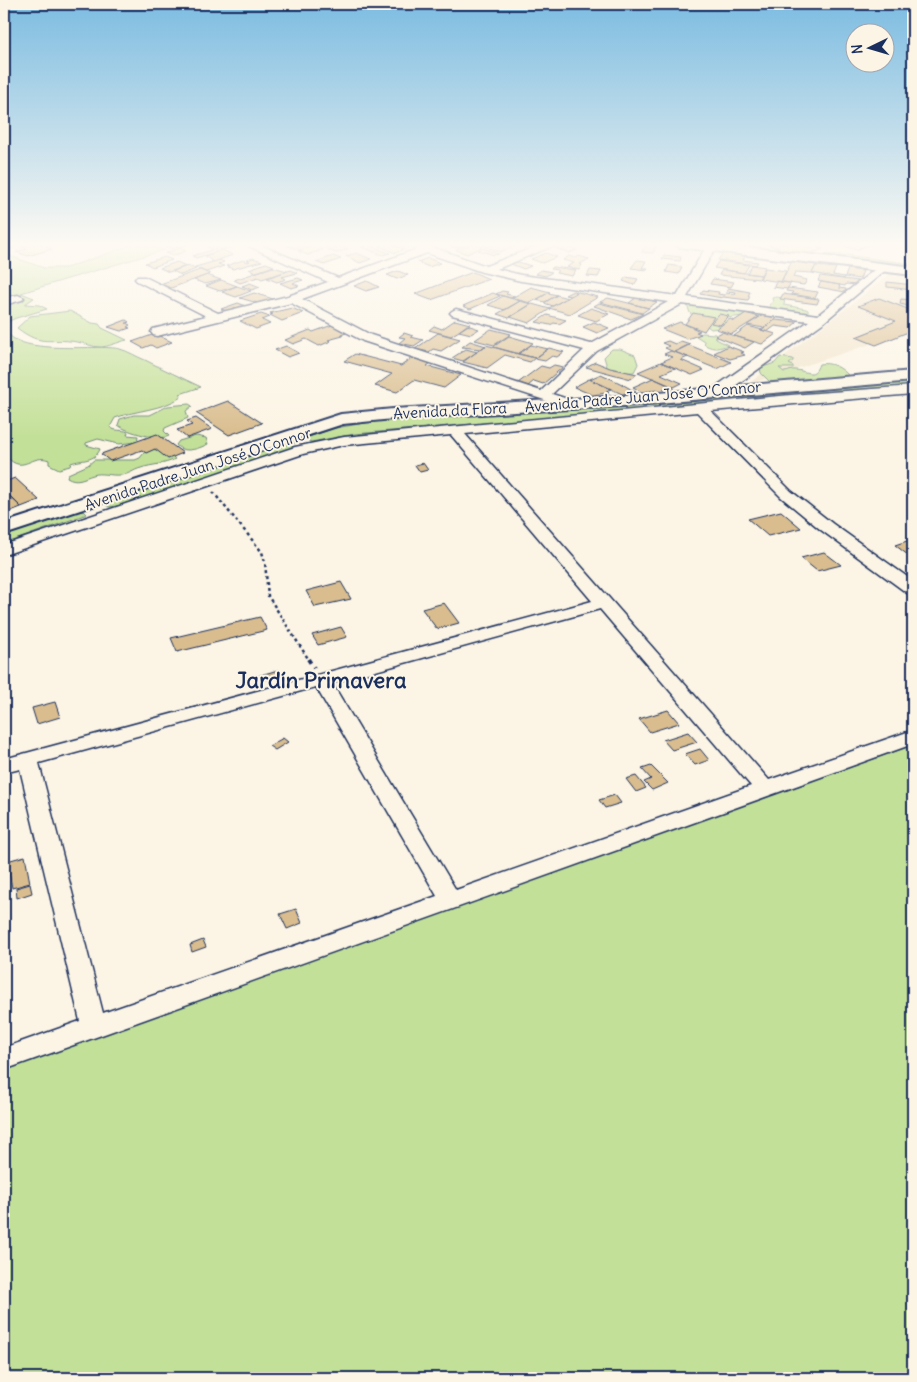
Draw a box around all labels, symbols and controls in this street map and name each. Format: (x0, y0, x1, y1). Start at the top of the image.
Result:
north arrow (844, 22, 894, 72)
text: N (848, 44, 866, 55)
street label: Avenida Padre Juan José O'Connor (524, 377, 762, 416)
street label: Avenida da Flora (393, 398, 508, 423)
street label: Avenida Padre Juan José O'Connor (82, 423, 314, 514)
district label: Jardín Primavera (235, 666, 407, 694)

